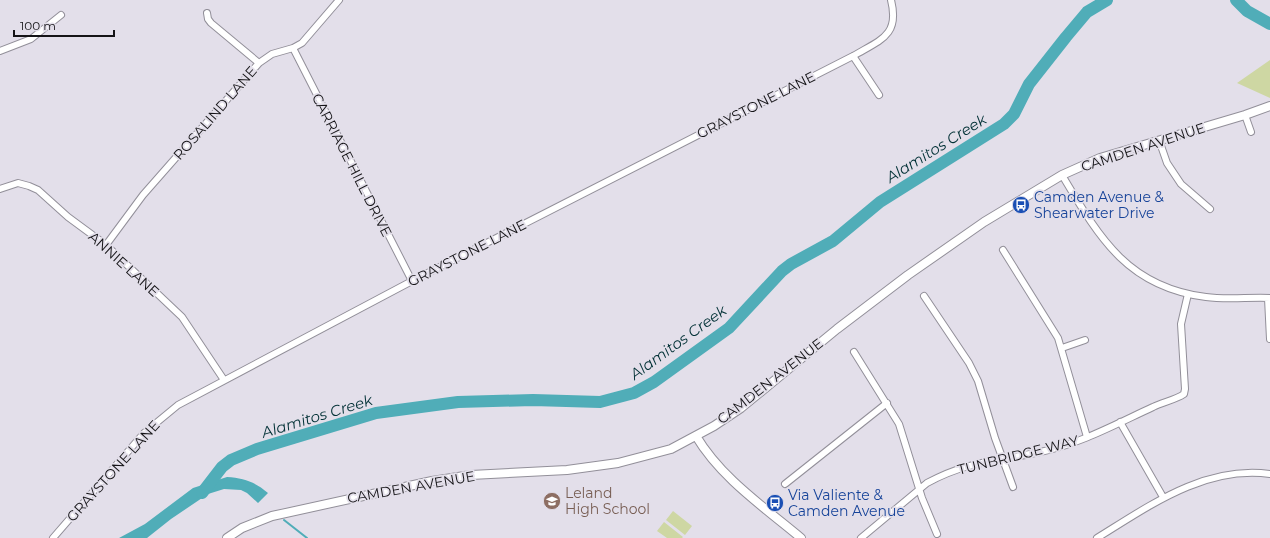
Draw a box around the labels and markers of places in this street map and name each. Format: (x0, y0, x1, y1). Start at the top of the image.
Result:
place label: Camden Avenue & Shearwater Drive (1034, 188, 1165, 222)
bus stop icon: Camden Avenue & Shearwater Drive (1011, 195, 1031, 215)
place label: Leland High School (565, 484, 650, 518)
place label: Via Valiente & Camden Avenue (788, 486, 905, 520)
school or university icon: Leland High School (542, 491, 562, 511)
bus stop icon: Via Valiente & Camden Avenue (765, 493, 785, 513)

